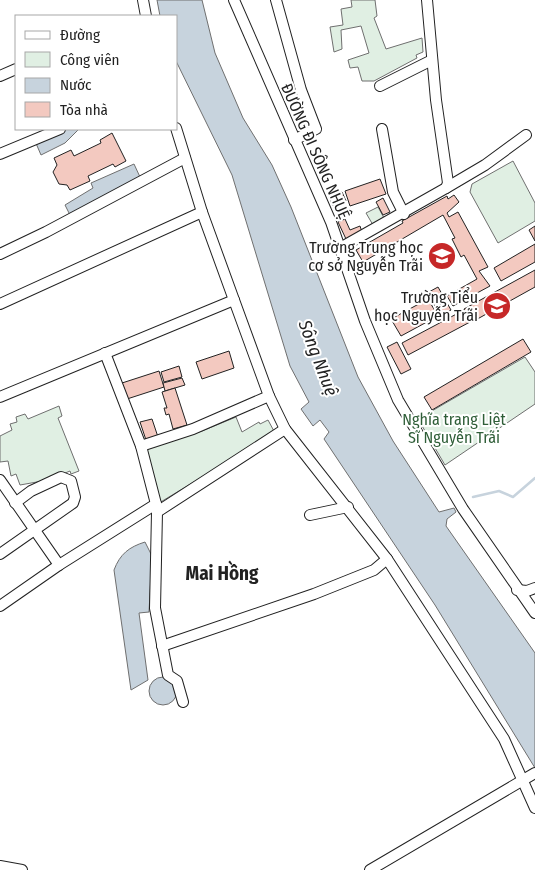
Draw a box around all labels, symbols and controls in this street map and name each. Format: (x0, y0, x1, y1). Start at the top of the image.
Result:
legend (15, 15, 178, 130)
text: Đường (60, 26, 100, 44)
text: Công viên (60, 51, 119, 69)
text: Nước (60, 76, 92, 94)
street label: ĐƯỜNG ĐI SÔNG NHUỆ (277, 80, 355, 222)
text: Tòa nhà (60, 101, 108, 119)
place label: Trường Trung học cơ sở Nguyễn Trãi (308, 238, 423, 275)
school or university icon: Trường Trung học cơ sở Nguyễn Trãi (427, 241, 457, 271)
place label: Trường Tiểu học Nguyễn Trãi (374, 287, 478, 325)
school or university icon: Trường Tiểu học Nguyễn Trãi (482, 291, 512, 321)
water label: Sông Nhuệ (293, 316, 343, 399)
park label: Nghĩa trang Liệt Sĩ Nguyễn Trãi (402, 410, 506, 447)
district label: Mai Hồng (186, 560, 259, 585)

